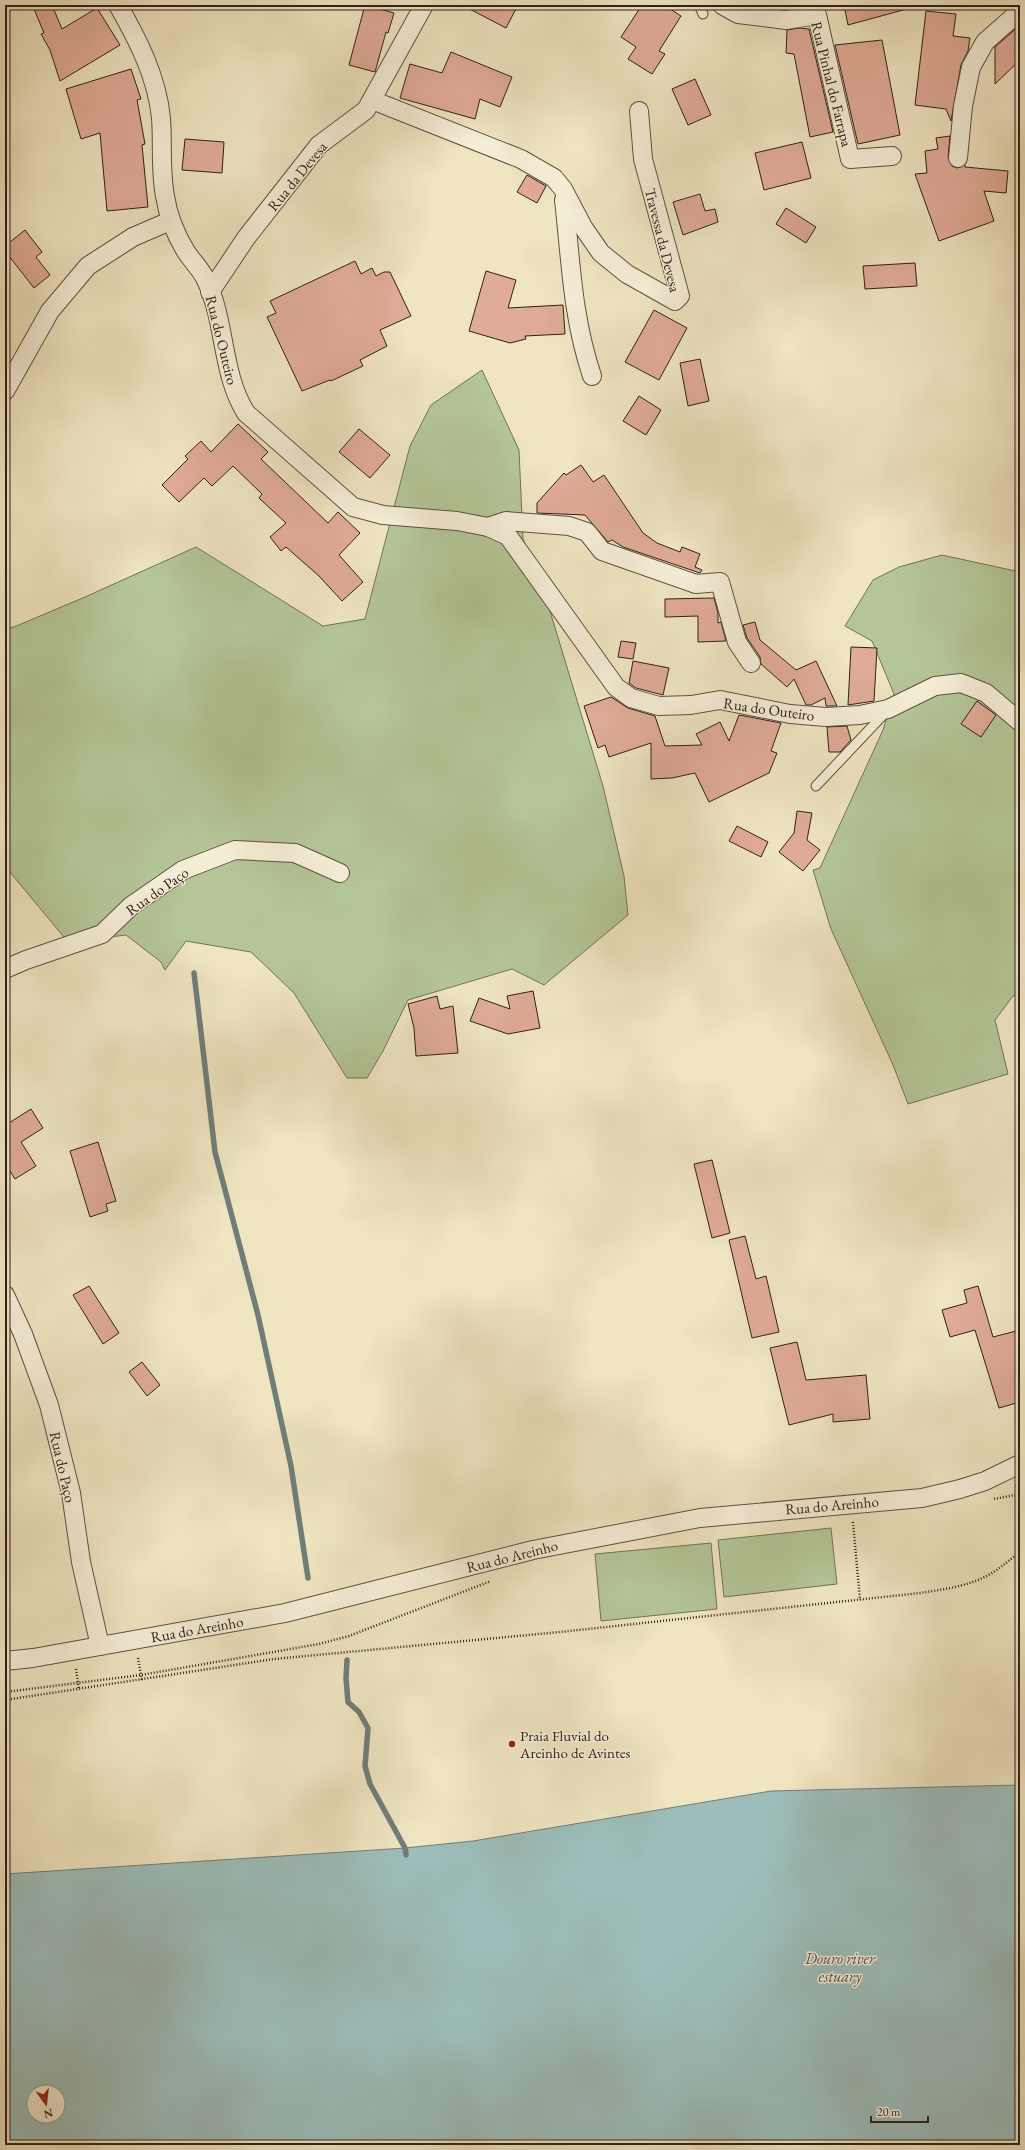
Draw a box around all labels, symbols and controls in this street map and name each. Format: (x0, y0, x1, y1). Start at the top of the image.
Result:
street label: Rua Pinhal do Farrapa (807, 19, 857, 149)
street label: Rua da Devesa (263, 137, 331, 215)
street label: Travessa da Devesa (641, 186, 685, 294)
street label: Rua do Outeiro (202, 293, 242, 387)
street label: Rua do Outeiro (722, 693, 816, 725)
street label: Rua do Paço (122, 862, 192, 920)
street label: Rua do Paço (46, 1430, 80, 1504)
street label: Rua do Areinho (785, 1491, 879, 1519)
street label: Rua do Areinho (464, 1535, 560, 1577)
street label: Rua do Areinho (149, 1612, 245, 1646)
place label: Praia Fluvial do Areinho de Avintes (519, 1726, 630, 1762)
marker: Praia Fluvial do Areinho de Avintes (507, 1739, 517, 1749)
water label: Douro river estuary (804, 1948, 876, 1987)
north arrow (26, 2084, 66, 2124)
scale bar (871, 2098, 928, 2124)
text: 20 m (877, 2104, 901, 2120)
text: N (42, 2106, 55, 2122)

